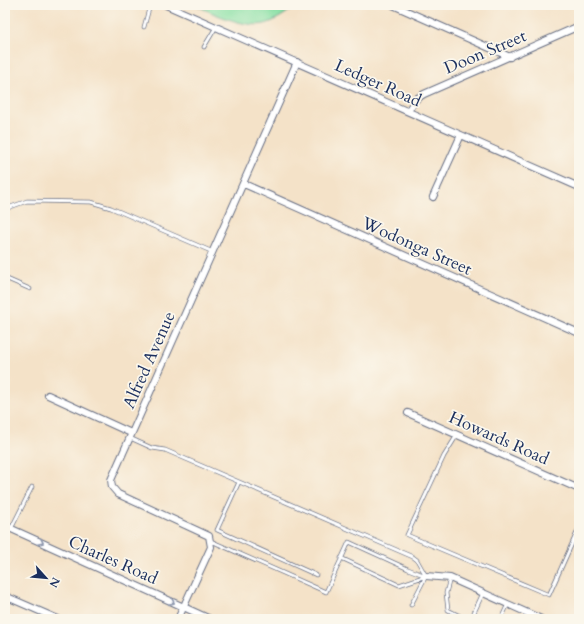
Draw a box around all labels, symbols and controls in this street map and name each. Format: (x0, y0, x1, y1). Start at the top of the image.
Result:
street label: Doon Street (440, 24, 530, 80)
street label: Ledger Road (331, 54, 425, 112)
street label: Wodonga Street (357, 211, 476, 281)
street label: Alfred Avenue (117, 308, 181, 412)
street label: Howards Road (445, 406, 553, 470)
street label: Charles Road (65, 530, 161, 590)
one-way arrow (36, 537, 44, 545)
north arrow (26, 558, 66, 598)
text: N (45, 575, 63, 590)
one-way arrow (167, 597, 175, 605)

